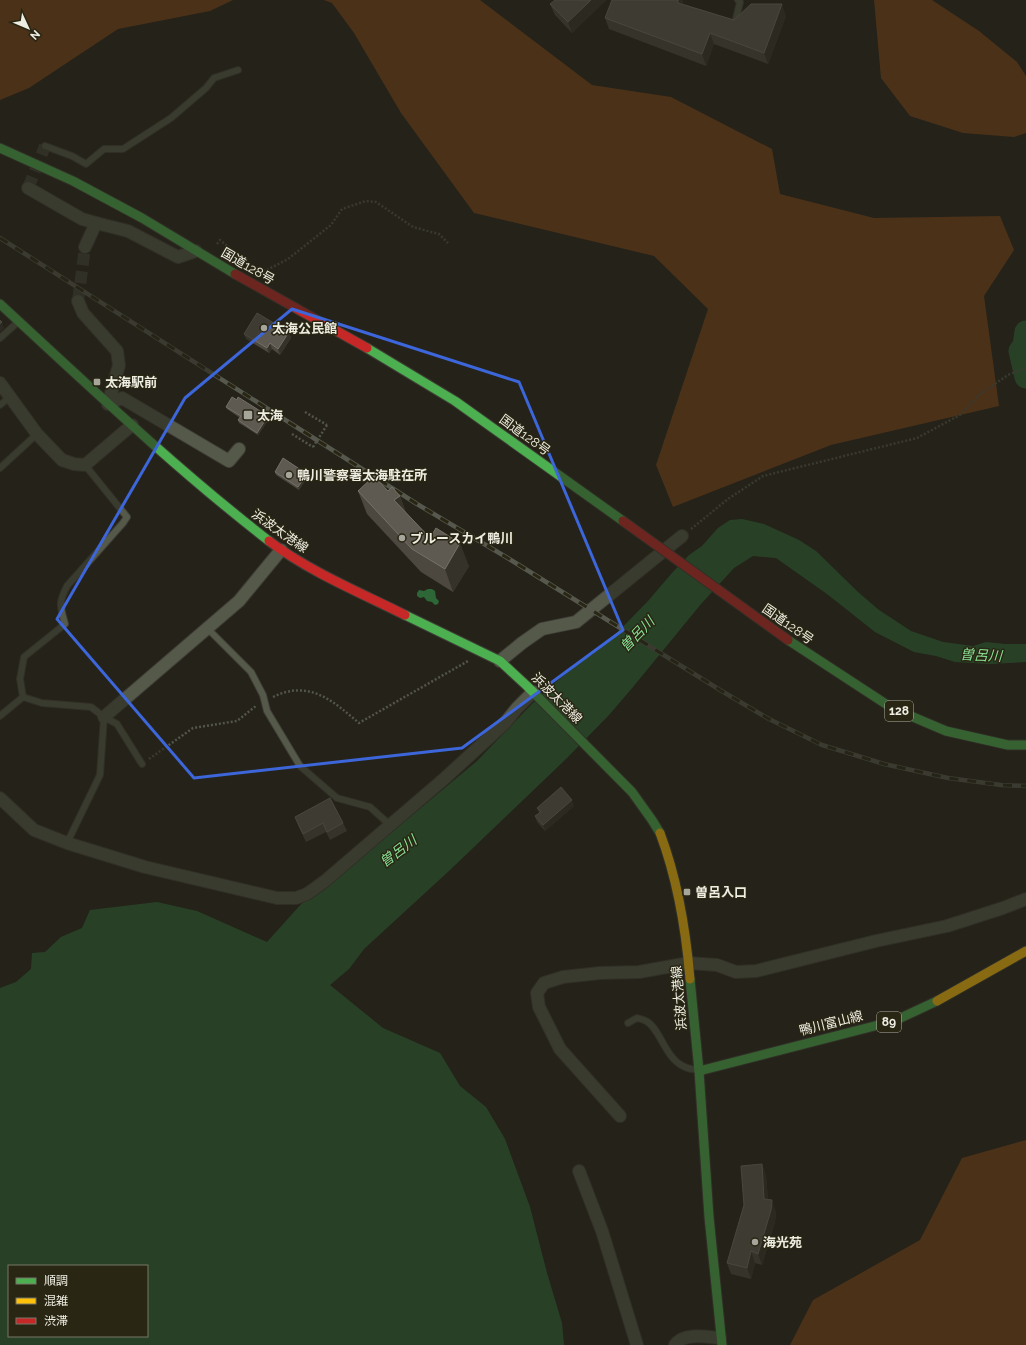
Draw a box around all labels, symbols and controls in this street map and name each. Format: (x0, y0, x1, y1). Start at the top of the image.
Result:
north arrow (8, 8, 48, 48)
text: N (27, 27, 42, 42)
street label: 国道128号 (219, 245, 277, 287)
place label: 太海公民館 (272, 321, 337, 336)
marker: 太海公民館 (259, 323, 269, 333)
place label: 太海駅前 (105, 375, 157, 390)
marker: 太海駅前 (92, 377, 102, 387)
place label: 太海 (257, 408, 283, 423)
marker: 太海 (242, 409, 254, 421)
street label: 国道128号 (497, 412, 553, 458)
place label: 鴨川警察署太海駐在所 (297, 468, 427, 483)
marker: 鴨川警察署太海駐在所 (284, 470, 294, 480)
street label: 浜波太港線 (249, 506, 311, 556)
place label: ブルースカイ鴨川 (410, 531, 513, 546)
marker: ブルースカイ鴨川 (397, 533, 407, 543)
street label: 国道128号 (760, 601, 816, 647)
water label: 曽呂川 (617, 612, 659, 655)
water label: 曽呂川 (960, 646, 1004, 664)
street label: 浜波太港線 (529, 670, 585, 726)
road number: 128 (885, 701, 913, 721)
water label: 曽呂川 (376, 831, 421, 870)
place label: 曽呂入口 (695, 885, 747, 900)
marker: 曽呂入口 (682, 887, 692, 897)
street label: 浜波太港線 (669, 965, 689, 1031)
street label: 鴨川富山線 (798, 1008, 864, 1038)
road number: 89 (877, 1012, 901, 1032)
place label: 海光苑 (763, 1235, 802, 1250)
marker: 海光苑 (750, 1237, 760, 1247)
legend (8, 1265, 148, 1337)
text: 順調 (44, 1274, 68, 1288)
text: 混雑 (44, 1294, 68, 1308)
text: 渋滞 (44, 1314, 68, 1328)

